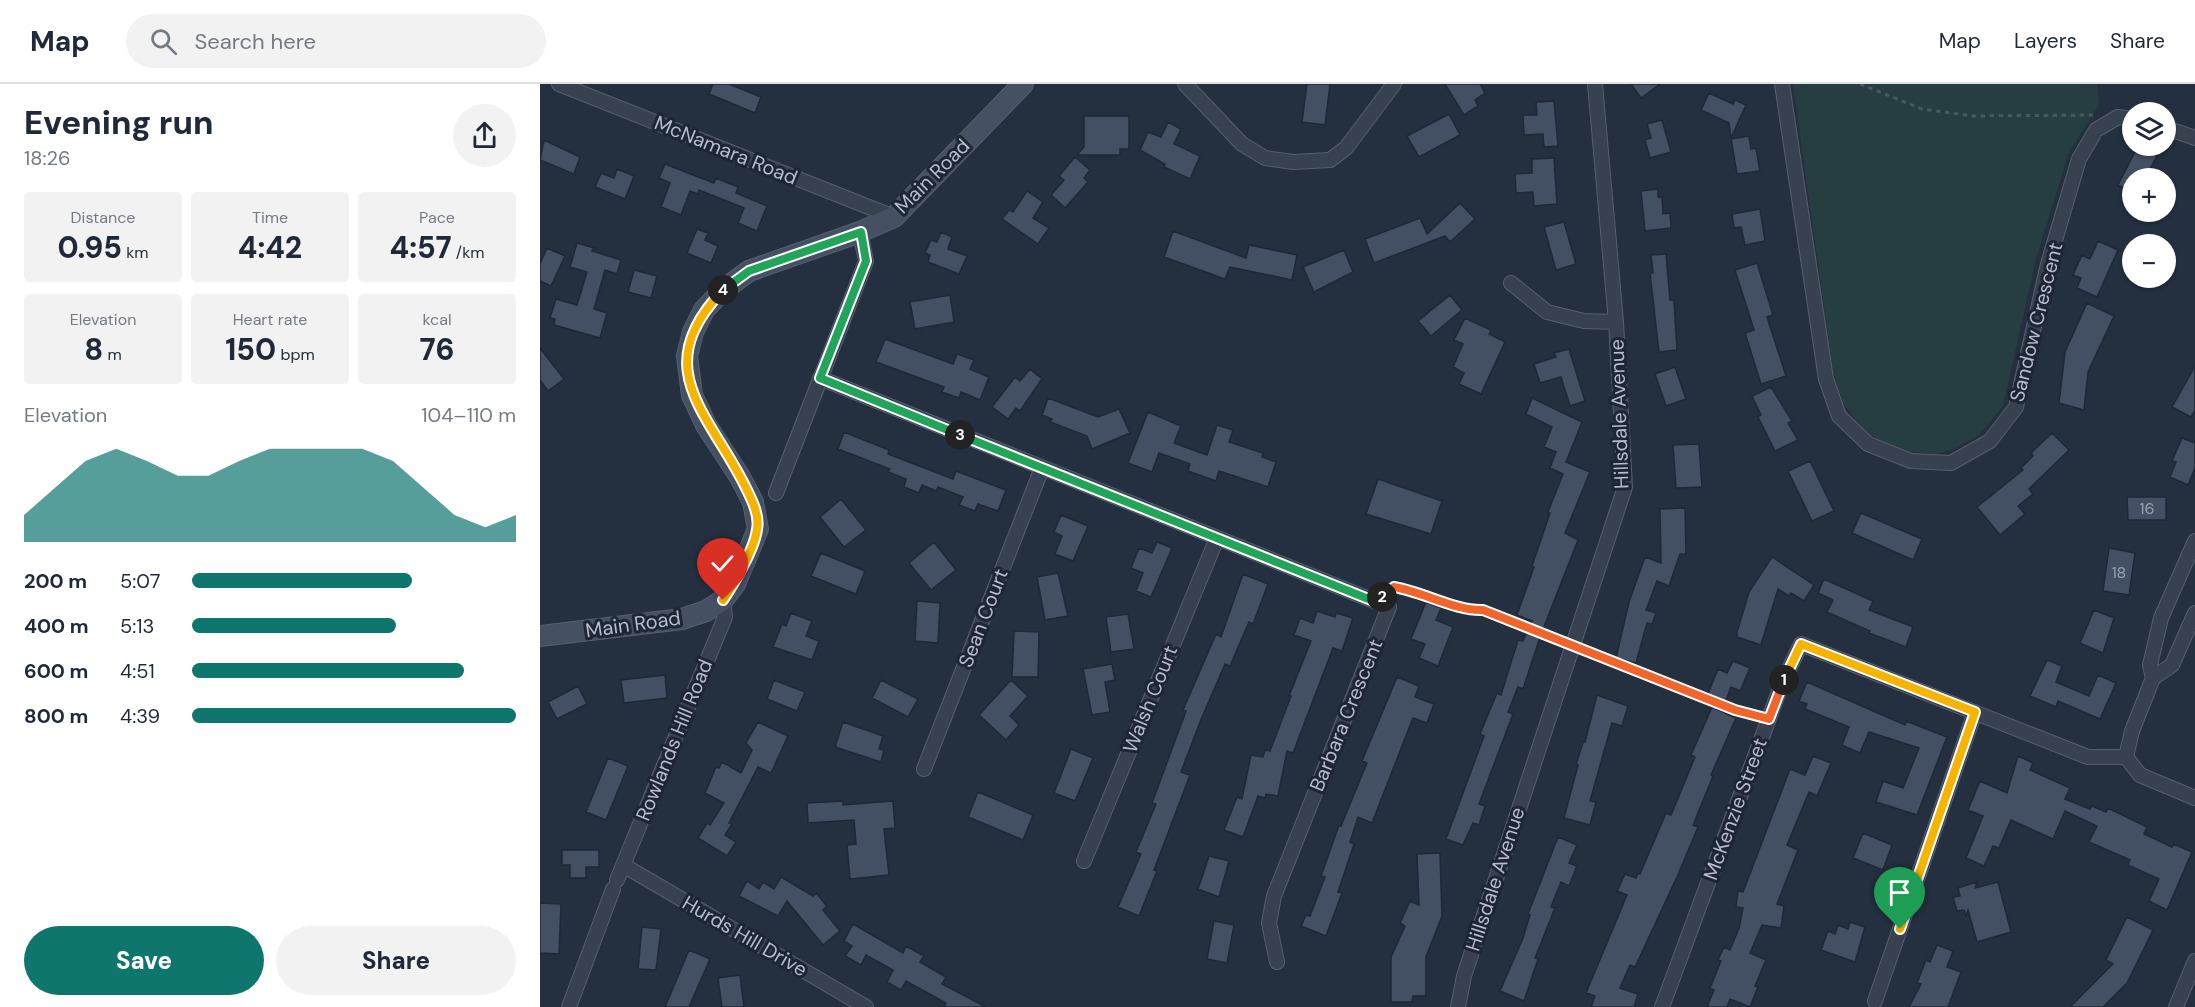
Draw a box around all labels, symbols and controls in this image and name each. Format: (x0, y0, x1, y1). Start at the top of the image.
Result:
search box (126, 14, 546, 68)
text: Map (30, 23, 90, 60)
icon: search (147, 25, 180, 58)
text: Search here (195, 27, 316, 56)
text: Map (1939, 27, 1981, 55)
text: Layers (2014, 27, 2077, 55)
text: Share (2110, 27, 2165, 55)
text: Evening run (24, 101, 213, 144)
map controls (2122, 102, 2176, 288)
button: layers (2122, 102, 2176, 156)
button: share (453, 104, 516, 167)
street label: McNamara Road (651, 110, 801, 190)
street label: Main Road (889, 133, 975, 219)
text: 18:26 (24, 145, 71, 171)
button: + (2122, 168, 2176, 222)
text: Distance (71, 207, 135, 228)
text: Time (252, 207, 288, 228)
text: Pace (419, 207, 455, 228)
text: 0.95 (57, 228, 122, 267)
text: 4:42 (238, 228, 302, 267)
text: 4:57 (390, 228, 452, 267)
button: − (2122, 234, 2176, 288)
street label: Sandow Crescent (2004, 239, 2068, 404)
text: km (122, 242, 149, 263)
text: /km (452, 242, 484, 263)
pin: 4 (708, 275, 738, 305)
text: 4 (718, 279, 728, 300)
text: Elevation (70, 309, 136, 330)
text: Heart rate (233, 309, 307, 330)
text: kcal (423, 309, 451, 330)
text: 8 (84, 330, 103, 369)
text: 150 (225, 330, 276, 369)
text: 76 (420, 330, 454, 369)
street label: Hillsdale Avenue (1603, 339, 1635, 489)
text: m (103, 344, 122, 365)
text: bpm (276, 344, 315, 365)
text: Elevation (24, 402, 107, 428)
text: 104–110 m (421, 402, 516, 428)
pin: 3 (945, 420, 975, 450)
text: 3 (955, 424, 965, 445)
house number: 16 (2139, 498, 2155, 519)
pin (697, 538, 748, 600)
icon: check (706, 547, 739, 580)
house number: 18 (2112, 562, 2126, 583)
street label: Sean Court (952, 565, 1014, 671)
text: 200 m (24, 568, 87, 594)
text: 5:07 (120, 568, 160, 594)
pin: 2 (1367, 582, 1397, 612)
text: 2 (1377, 586, 1387, 607)
street label: Main Road (584, 604, 682, 644)
text: 400 m (24, 613, 89, 639)
text: 5:13 (120, 613, 154, 639)
street label: Barbara Crescent (1304, 635, 1388, 795)
street label: Walsh Court (1117, 641, 1183, 756)
street label: Rowlands Hill Road (630, 655, 718, 825)
text: 600 m (24, 658, 88, 684)
text: 4:51 (120, 658, 155, 684)
pin: 1 (1769, 665, 1799, 695)
text: 1 (1781, 669, 1787, 690)
text: 800 m (24, 703, 88, 729)
text: 4:39 (120, 703, 160, 729)
street label: McKenzie Street (1697, 734, 1773, 884)
street label: Hillsdale Avenue (1459, 804, 1531, 954)
pin (1874, 867, 1925, 929)
icon: arrive (1883, 876, 1916, 909)
street label: Hurds Hill Drive (678, 890, 812, 982)
button: Save (24, 926, 264, 995)
button: Share (276, 926, 516, 995)

